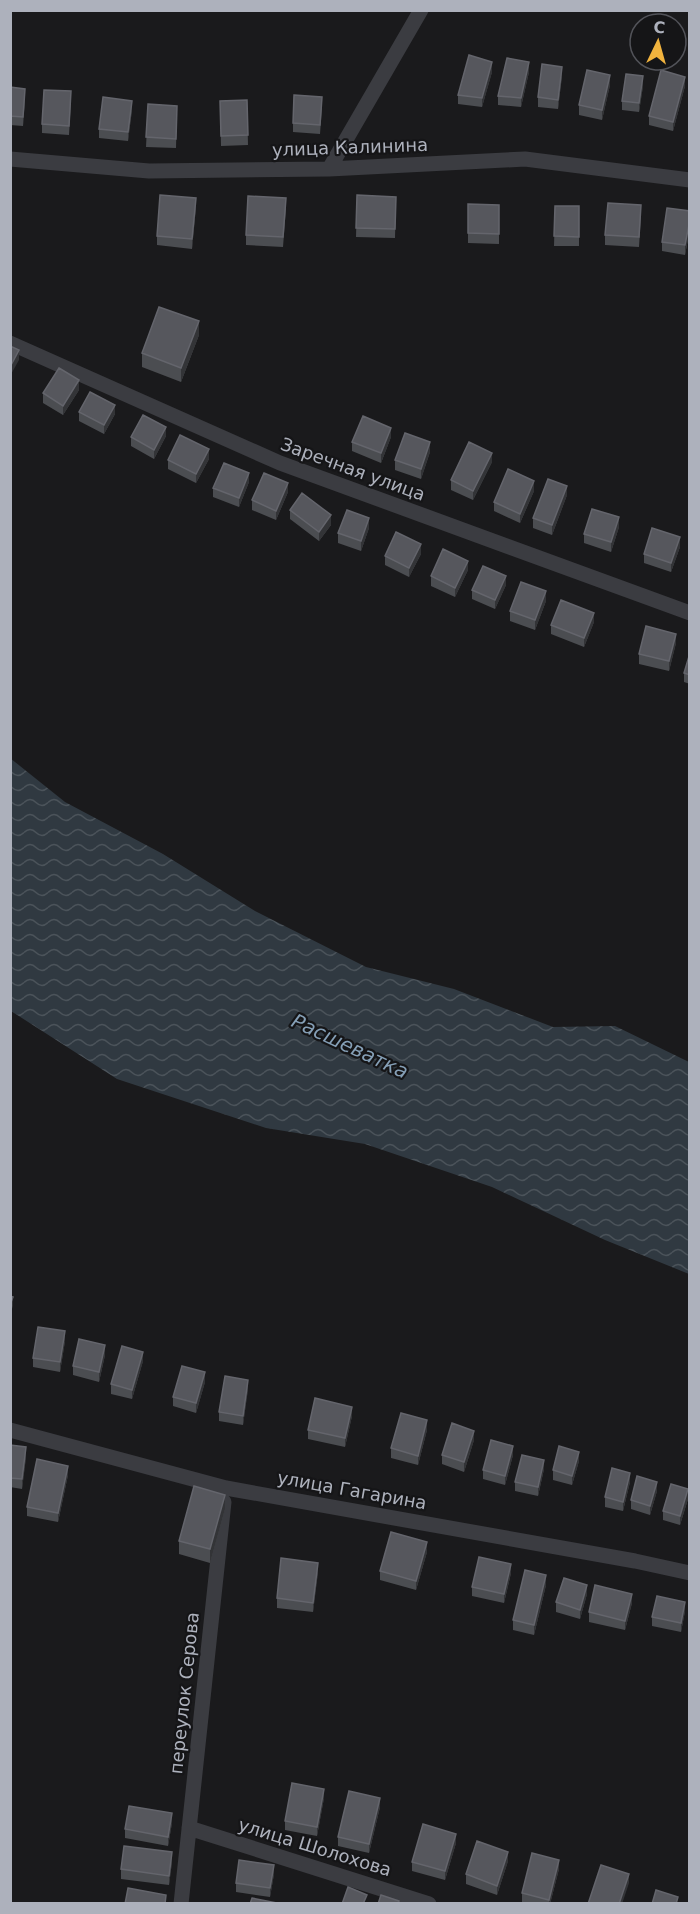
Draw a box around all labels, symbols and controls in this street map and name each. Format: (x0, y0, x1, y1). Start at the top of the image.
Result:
north arrow (628, 12, 688, 72)
text: С (653, 18, 666, 38)
street label: улица Калинина (272, 134, 428, 160)
street label: Заречная улица (278, 433, 428, 505)
water label: Расшеватка (288, 1009, 412, 1083)
street label: улица Гагарина (276, 1467, 428, 1513)
street label: переулок Серова (165, 1611, 203, 1775)
street label: улица Шолохова (236, 1814, 394, 1880)

